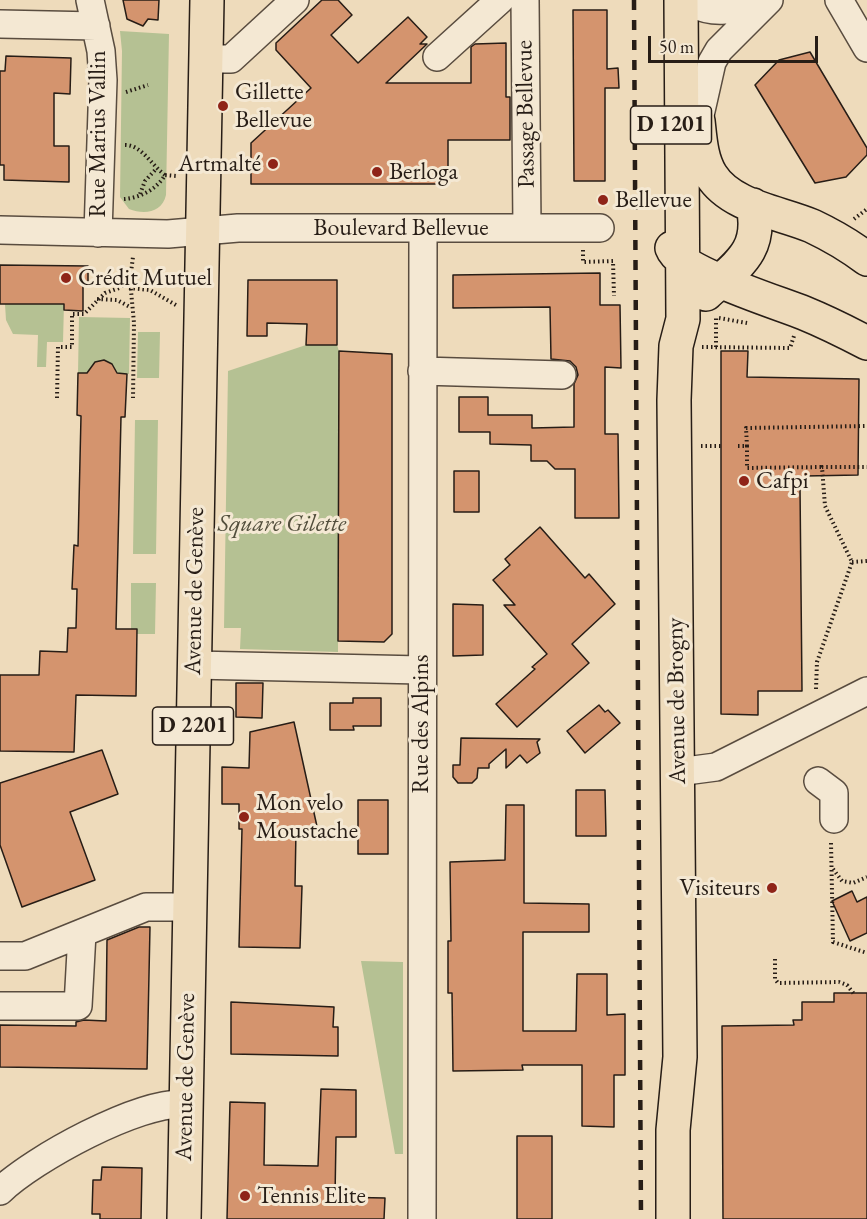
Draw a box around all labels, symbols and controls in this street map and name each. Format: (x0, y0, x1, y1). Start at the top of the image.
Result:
scale bar (651, 24, 820, 62)
text: 50 m (659, 35, 694, 58)
street label: Passage Bellevue (510, 40, 542, 188)
street label: Rue Marius Vallin (84, 50, 112, 218)
place label: Gillette Bellevue (235, 78, 312, 134)
marker: Gillette Bellevue (216, 99, 230, 113)
road number: D 1201 (630, 106, 712, 144)
place label: Artmalté (178, 150, 261, 178)
marker: Artmalté (266, 157, 280, 171)
place label: Berloga (389, 158, 458, 186)
marker: Berloga (370, 165, 384, 179)
place label: Bellevue (615, 186, 692, 214)
marker: Bellevue (596, 193, 610, 207)
street label: Boulevard Bellevue (313, 214, 489, 242)
place label: Crédit Mutuel (78, 264, 212, 292)
marker: Crédit Mutuel (59, 271, 73, 285)
place label: Cafpi (756, 467, 809, 495)
marker: Cafpi (737, 474, 751, 488)
street label: Avenue de Genève (179, 507, 211, 675)
park label: Square Gilette (218, 510, 346, 538)
street label: Avenue de Brogny (661, 617, 693, 785)
street label: Rue des Alpins (407, 654, 435, 794)
road number: D 2201 (152, 707, 234, 745)
place label: Mon velo Moustache (256, 789, 358, 845)
marker: Mon velo Moustache (237, 810, 251, 824)
place label: Visiteurs (680, 874, 760, 902)
marker: Visiteurs (765, 881, 779, 895)
street label: Avenue de Genève (170, 993, 202, 1161)
place label: Tennis Elite (257, 1182, 366, 1210)
marker: Tennis Elite (238, 1189, 252, 1203)

